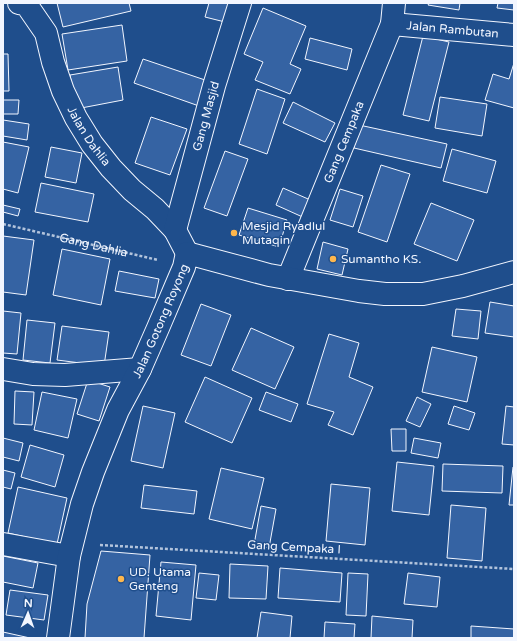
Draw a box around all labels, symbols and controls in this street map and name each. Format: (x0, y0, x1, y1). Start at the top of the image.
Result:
street label: Jalan Rambutan (406, 18, 499, 41)
street label: Gang Masjid (190, 80, 222, 152)
street label: Gang Cempaka (321, 99, 367, 185)
street label: Jalan Dahlia (65, 104, 114, 169)
place label: Mesjid Ryadlul Mutaqin (242, 219, 325, 247)
marker: Mesjid Ryadlul Mutaqin (229, 228, 239, 238)
street label: Gang Dahlia (58, 230, 129, 260)
place label: Sumantho KS. (341, 252, 421, 266)
marker: Sumantho KS. (328, 254, 338, 264)
street label: Jalan Gotong Royong (130, 262, 192, 380)
street label: Gang Cempaka I (247, 538, 341, 556)
place label: UD. Utama Genteng (129, 565, 191, 593)
marker: UD. Utama Genteng (116, 574, 126, 584)
north arrow (8, 593, 48, 633)
text: N (24, 597, 33, 610)

